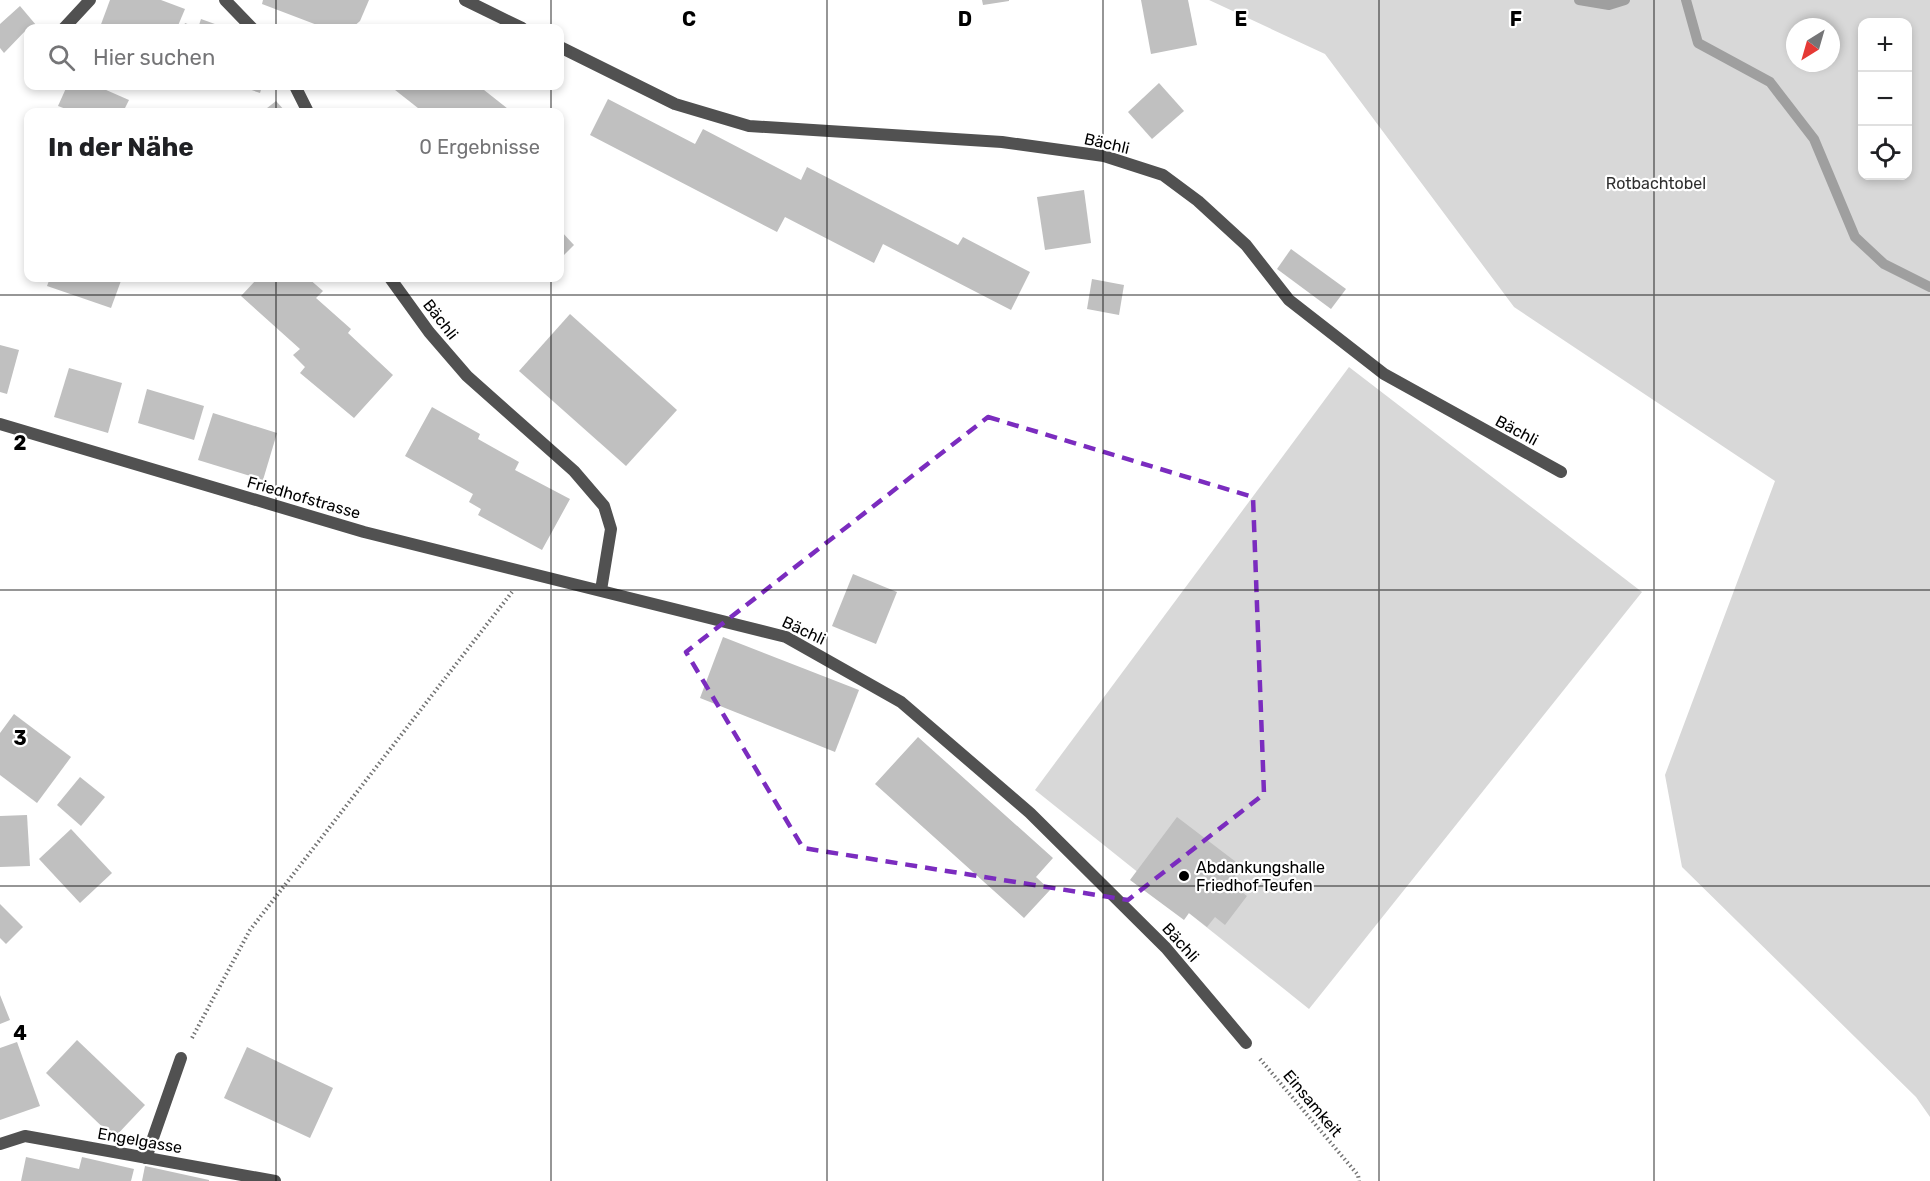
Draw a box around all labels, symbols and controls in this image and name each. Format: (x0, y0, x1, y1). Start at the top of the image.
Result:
text: C (682, 7, 696, 31)
text: D (958, 7, 972, 31)
text: E (1235, 7, 1247, 31)
text: F (1510, 7, 1522, 31)
north arrow (1786, 18, 1840, 72)
map controls (1858, 18, 1912, 180)
button: + (1858, 18, 1912, 72)
search box (24, 24, 564, 90)
icon: search (45, 41, 78, 74)
text: Hier suchen (93, 44, 215, 71)
button: − (1858, 72, 1912, 126)
button: locate (1858, 126, 1912, 180)
street label: Bächli (1082, 129, 1131, 158)
text: In der Nähe (48, 132, 194, 163)
text: 0 Ergebnisse (419, 135, 540, 159)
park label: Rotbachtobel (1606, 174, 1706, 193)
street label: Bächli (419, 295, 462, 343)
street label: Bächli (1492, 411, 1541, 450)
text: 2 (14, 431, 27, 455)
street label: Friedhofstrasse (245, 472, 363, 523)
street label: Bächli (779, 612, 829, 649)
text: 3 (13, 726, 27, 750)
place label: Abdankungshalle Friedhof Teufen (1196, 858, 1325, 895)
marker: Abdankungshalle Friedhof Teufen (1177, 869, 1191, 883)
street label: Bächli (1158, 919, 1203, 966)
text: 4 (13, 1021, 27, 1045)
street label: Einsamkeit (1279, 1066, 1346, 1141)
street label: Engelgasse (96, 1124, 184, 1157)

